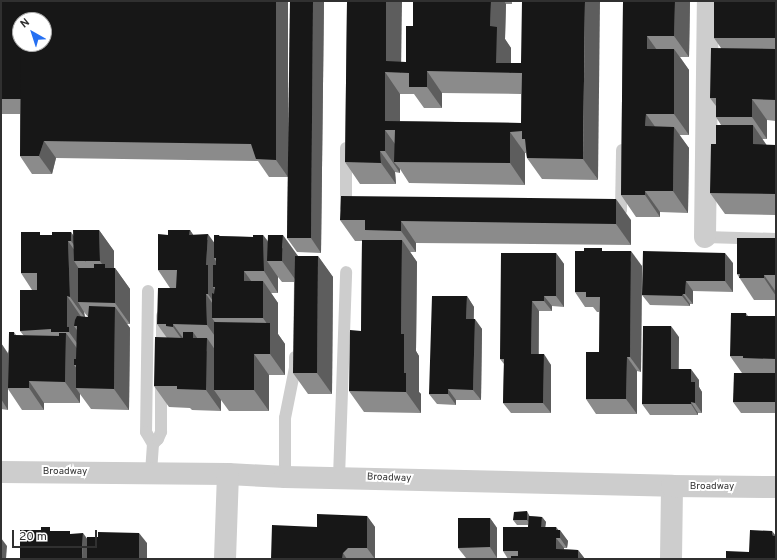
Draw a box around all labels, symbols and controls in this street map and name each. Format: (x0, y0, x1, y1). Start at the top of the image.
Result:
north arrow (12, 12, 52, 52)
text: N (18, 16, 33, 31)
street label: Broadway (43, 466, 87, 478)
street label: Broadway (367, 471, 411, 485)
street label: Broadway (690, 481, 734, 493)
scale bar (14, 522, 99, 548)
text: 20 m (19, 529, 47, 545)

